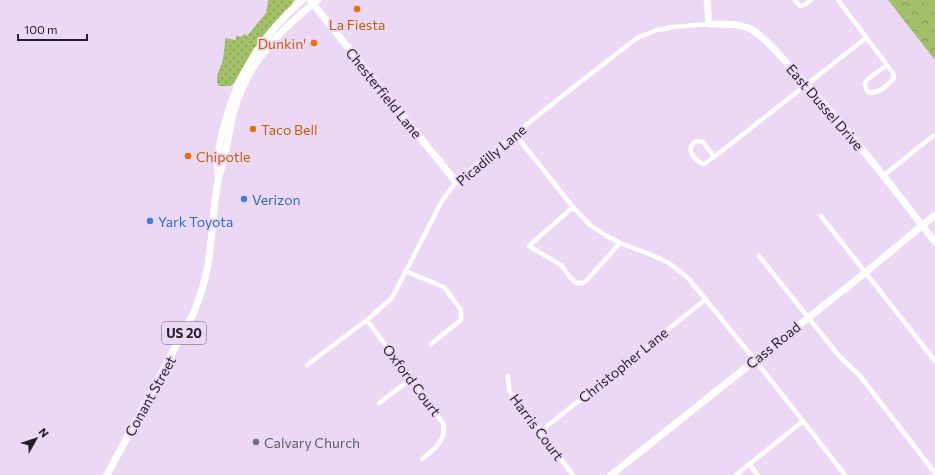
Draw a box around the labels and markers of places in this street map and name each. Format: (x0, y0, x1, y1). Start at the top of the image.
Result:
marker: La Fiesta (352, 4, 362, 14)
place label: La Fiesta (329, 16, 385, 33)
place label: Dunkin' (258, 35, 306, 52)
marker: Dunkin' (309, 38, 319, 48)
place label: Taco Bell (261, 121, 318, 138)
marker: Taco Bell (248, 124, 258, 134)
place label: Chipotle (196, 148, 250, 165)
marker: Chipotle (183, 151, 193, 161)
place label: Verizon (252, 191, 301, 208)
marker: Verizon (239, 194, 249, 204)
place label: Yark Toyota (158, 213, 233, 230)
marker: Yark Toyota (145, 216, 155, 226)
place label: Calvary Church (264, 434, 360, 451)
marker: Calvary Church (251, 437, 261, 447)

